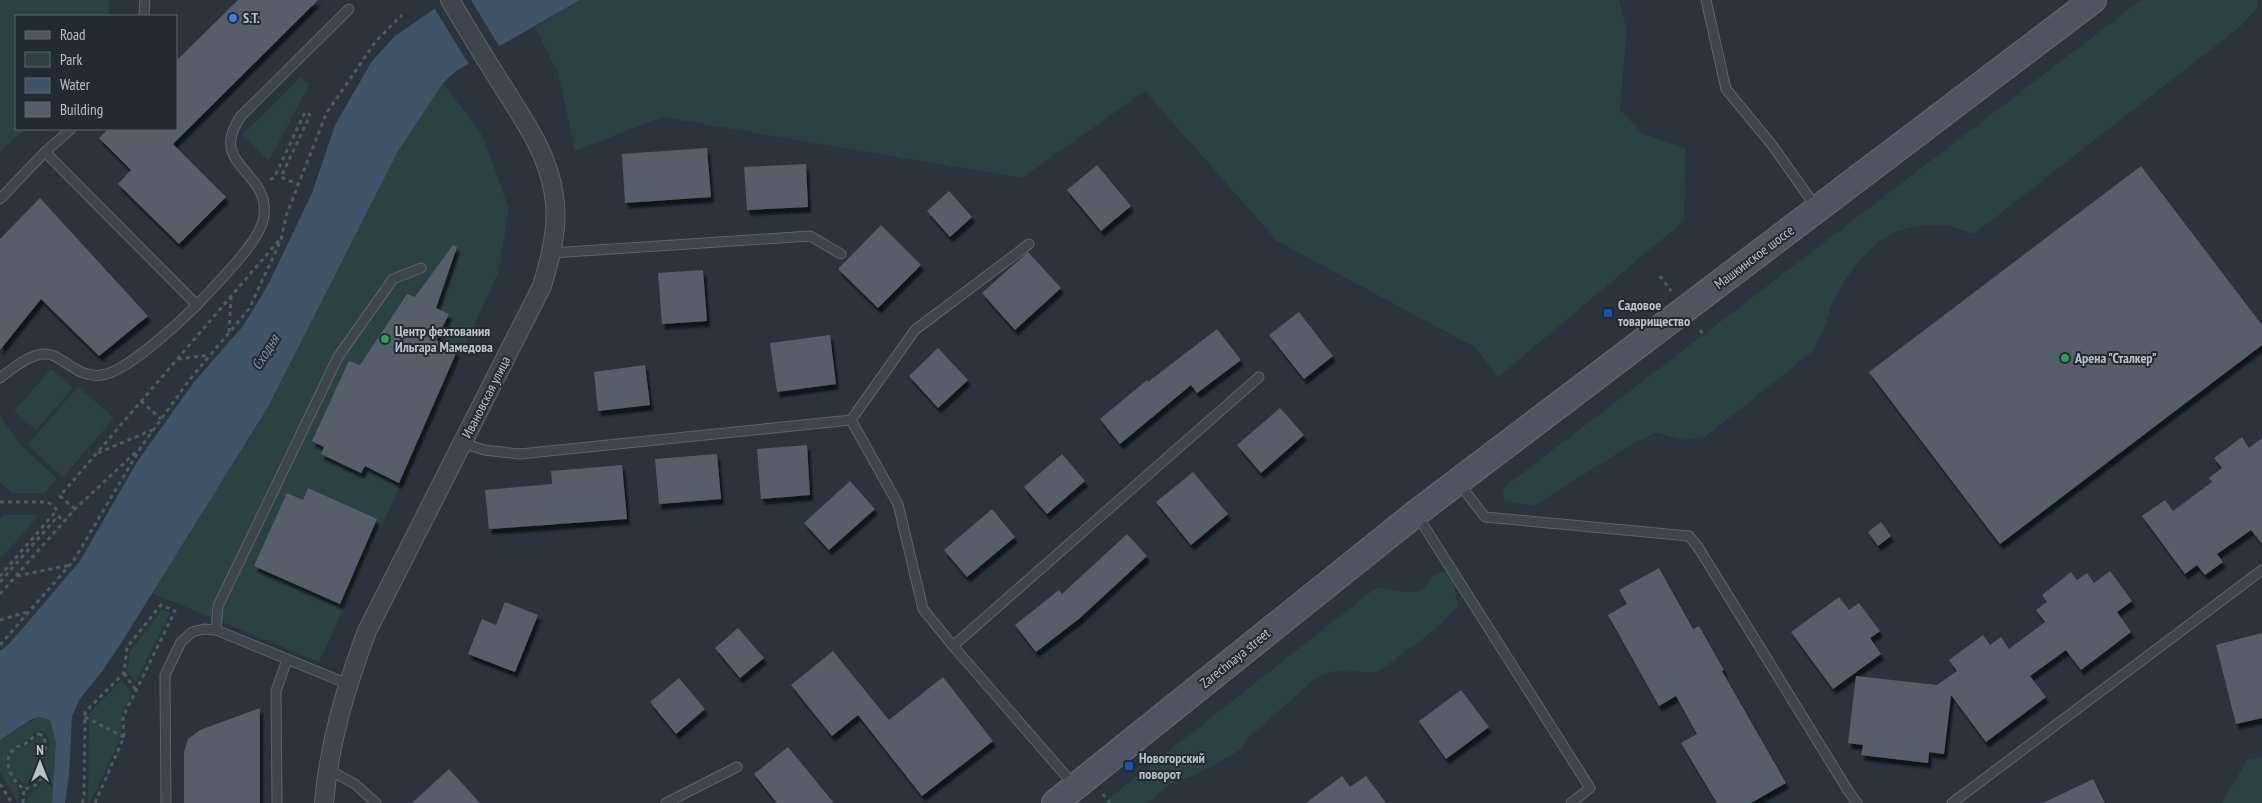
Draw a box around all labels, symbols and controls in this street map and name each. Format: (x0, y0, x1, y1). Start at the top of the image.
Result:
place label: S.T. (243, 9, 260, 27)
marker: S.T. (227, 12, 239, 24)
legend (15, 15, 178, 130)
text: Road (60, 25, 86, 44)
text: Park (60, 50, 82, 69)
text: Water (60, 75, 91, 94)
text: Building (60, 100, 103, 119)
street label: Машкинское шоссе (1711, 221, 1798, 293)
place label: Садовое товарищество (1618, 296, 1690, 330)
marker: Садовое товарищество (1602, 307, 1614, 319)
place label: Центр фехтования Ильгара Мамедова (395, 322, 493, 356)
water label: Сходня (247, 330, 284, 373)
marker: Центр фехтования Ильгара Мамедова (379, 333, 391, 345)
place label: Арена "Сталкер" (2074, 349, 2157, 367)
marker: Арена "Сталкер" (2059, 352, 2071, 364)
street label: Ивановская улица (458, 353, 514, 441)
street label: Zarechnaya street (1196, 624, 1274, 692)
north arrow (15, 738, 65, 788)
text: N (36, 741, 44, 759)
place label: Новогорский поворот (1139, 749, 1205, 783)
marker: Новогорский поворот (1123, 760, 1135, 772)

